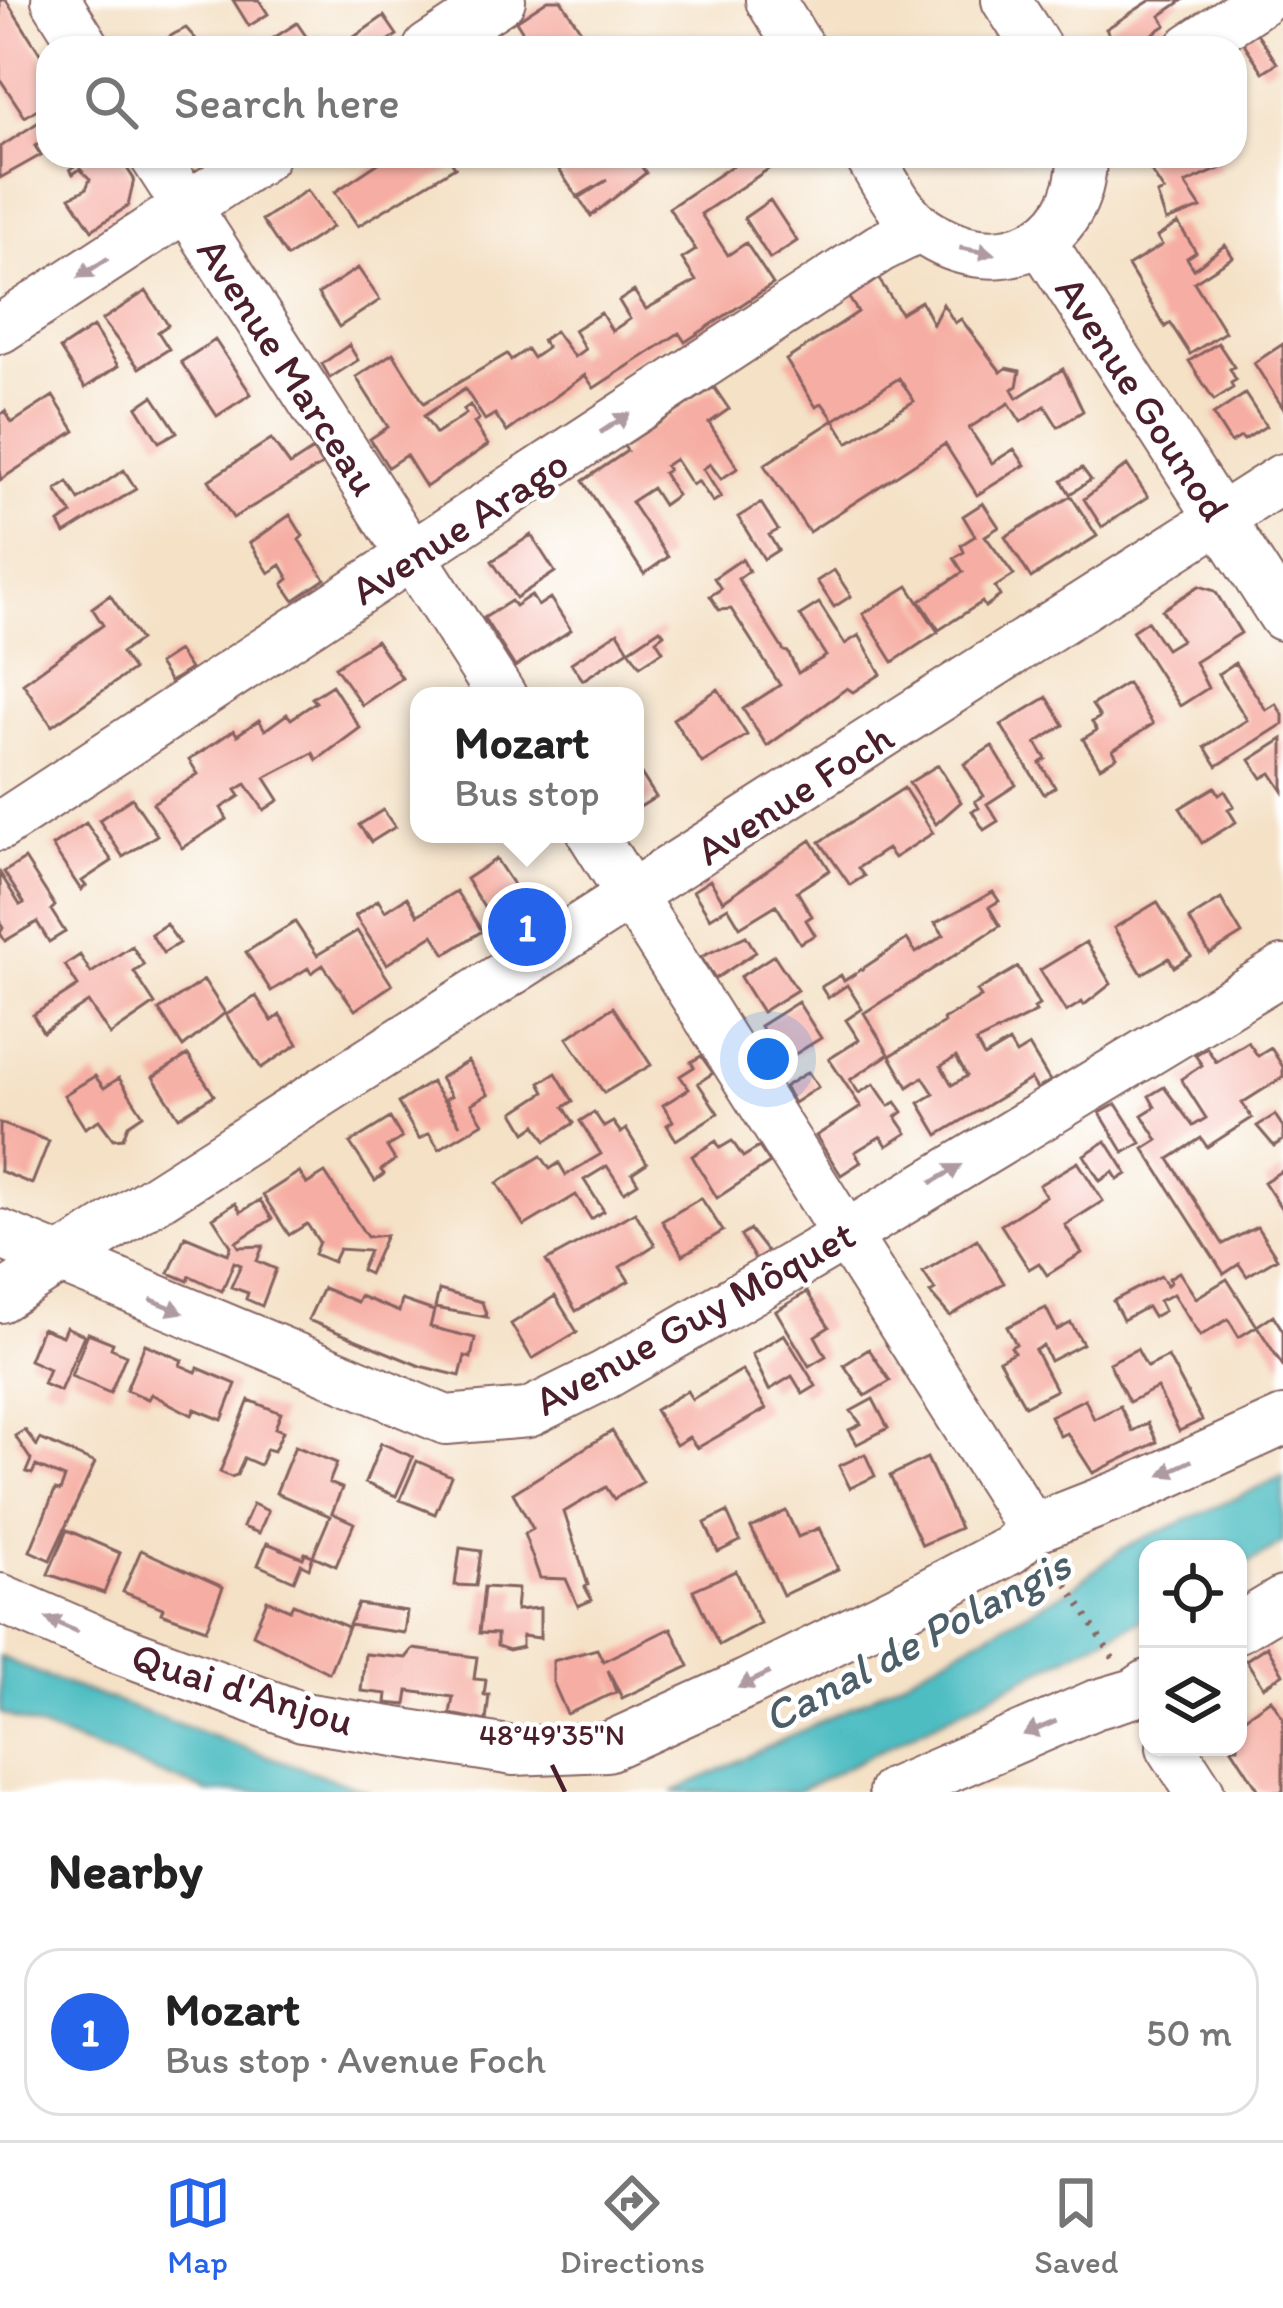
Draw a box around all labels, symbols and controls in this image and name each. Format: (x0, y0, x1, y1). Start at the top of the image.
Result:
search box (36, 36, 1247, 168)
icon: search (78, 69, 144, 135)
text: Search here (174, 75, 400, 129)
street label: Avenue Marceau (186, 228, 391, 505)
one-way arrow (958, 243, 996, 261)
one-way arrow (77, 256, 110, 279)
street label: Avenue Gounod (1044, 266, 1241, 530)
one-way arrow (599, 412, 632, 435)
street label: Avenue Arago (341, 437, 578, 616)
popup (410, 687, 644, 843)
street label: Avenue Foch (686, 711, 903, 876)
text: Mozart (454, 715, 589, 769)
text: Bus stop (454, 769, 600, 816)
pin: 1 (488, 882, 566, 972)
your location (738, 1029, 798, 1089)
one-way arrow (929, 1164, 963, 1185)
street label: Avenue Guy Môquet (525, 1208, 863, 1427)
one-way arrow (149, 1297, 185, 1316)
one-way arrow (1159, 1458, 1193, 1478)
water label: Canal de Polangis (753, 1535, 1080, 1744)
map controls (1139, 1540, 1247, 1756)
button: locate (1139, 1540, 1247, 1648)
one-way arrow (44, 1615, 80, 1634)
street label: Quai d'Anjou (126, 1631, 360, 1746)
button: layers (1139, 1648, 1247, 1756)
one-way arrow (736, 1670, 771, 1690)
text: 48°49'35"N (479, 1716, 625, 1753)
one-way arrow (1022, 1719, 1058, 1738)
text: Nearby (48, 1840, 203, 1901)
text: Mozart (165, 1982, 300, 2036)
text: 1 (81, 2009, 99, 2056)
text: 50 m (1146, 2009, 1232, 2056)
text: Bus stop · Avenue Foch (165, 2036, 546, 2083)
tab: Map (165, 2170, 231, 2281)
tab: Directions (560, 2170, 705, 2281)
tab: Saved (1034, 2170, 1118, 2281)

